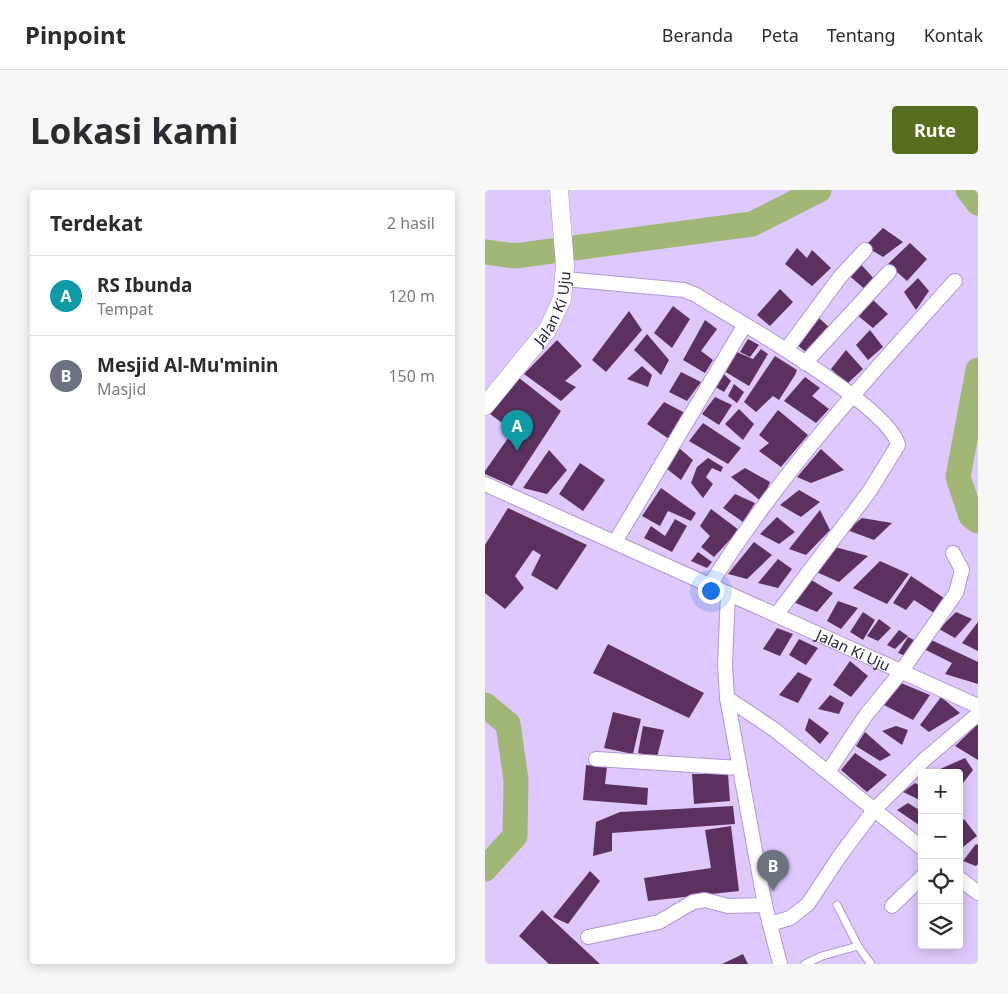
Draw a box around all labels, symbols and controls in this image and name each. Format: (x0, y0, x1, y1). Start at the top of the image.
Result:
text: Pinpoint (25, 18, 126, 51)
text: Beranda (662, 23, 733, 47)
text: Peta (761, 23, 799, 47)
text: Tentang (827, 23, 896, 47)
text: Kontak (924, 23, 983, 47)
button: Rute (892, 106, 978, 154)
text: Lokasi kami (30, 107, 239, 154)
text: Terdekat (50, 209, 143, 237)
text: 2 hasil (387, 212, 435, 234)
street label: Jalan Ki Uju (528, 270, 574, 351)
text: RS Ibunda (97, 272, 192, 298)
text: A (60, 285, 72, 307)
text: 120 m (388, 285, 435, 307)
text: Tempat (97, 298, 153, 320)
text: Mesjid Al-Mu'minin (97, 352, 278, 378)
text: B (61, 365, 71, 387)
text: 150 m (388, 365, 435, 387)
text: Masjid (97, 378, 146, 400)
pin: A (501, 410, 533, 451)
your location (698, 578, 724, 604)
street label: Jalan Ki Uju (811, 624, 894, 675)
map controls (918, 769, 963, 949)
button: + (918, 769, 963, 814)
button: − (918, 814, 963, 859)
pin: B (757, 850, 789, 891)
button: locate (918, 859, 963, 904)
button: layers (918, 904, 963, 949)

